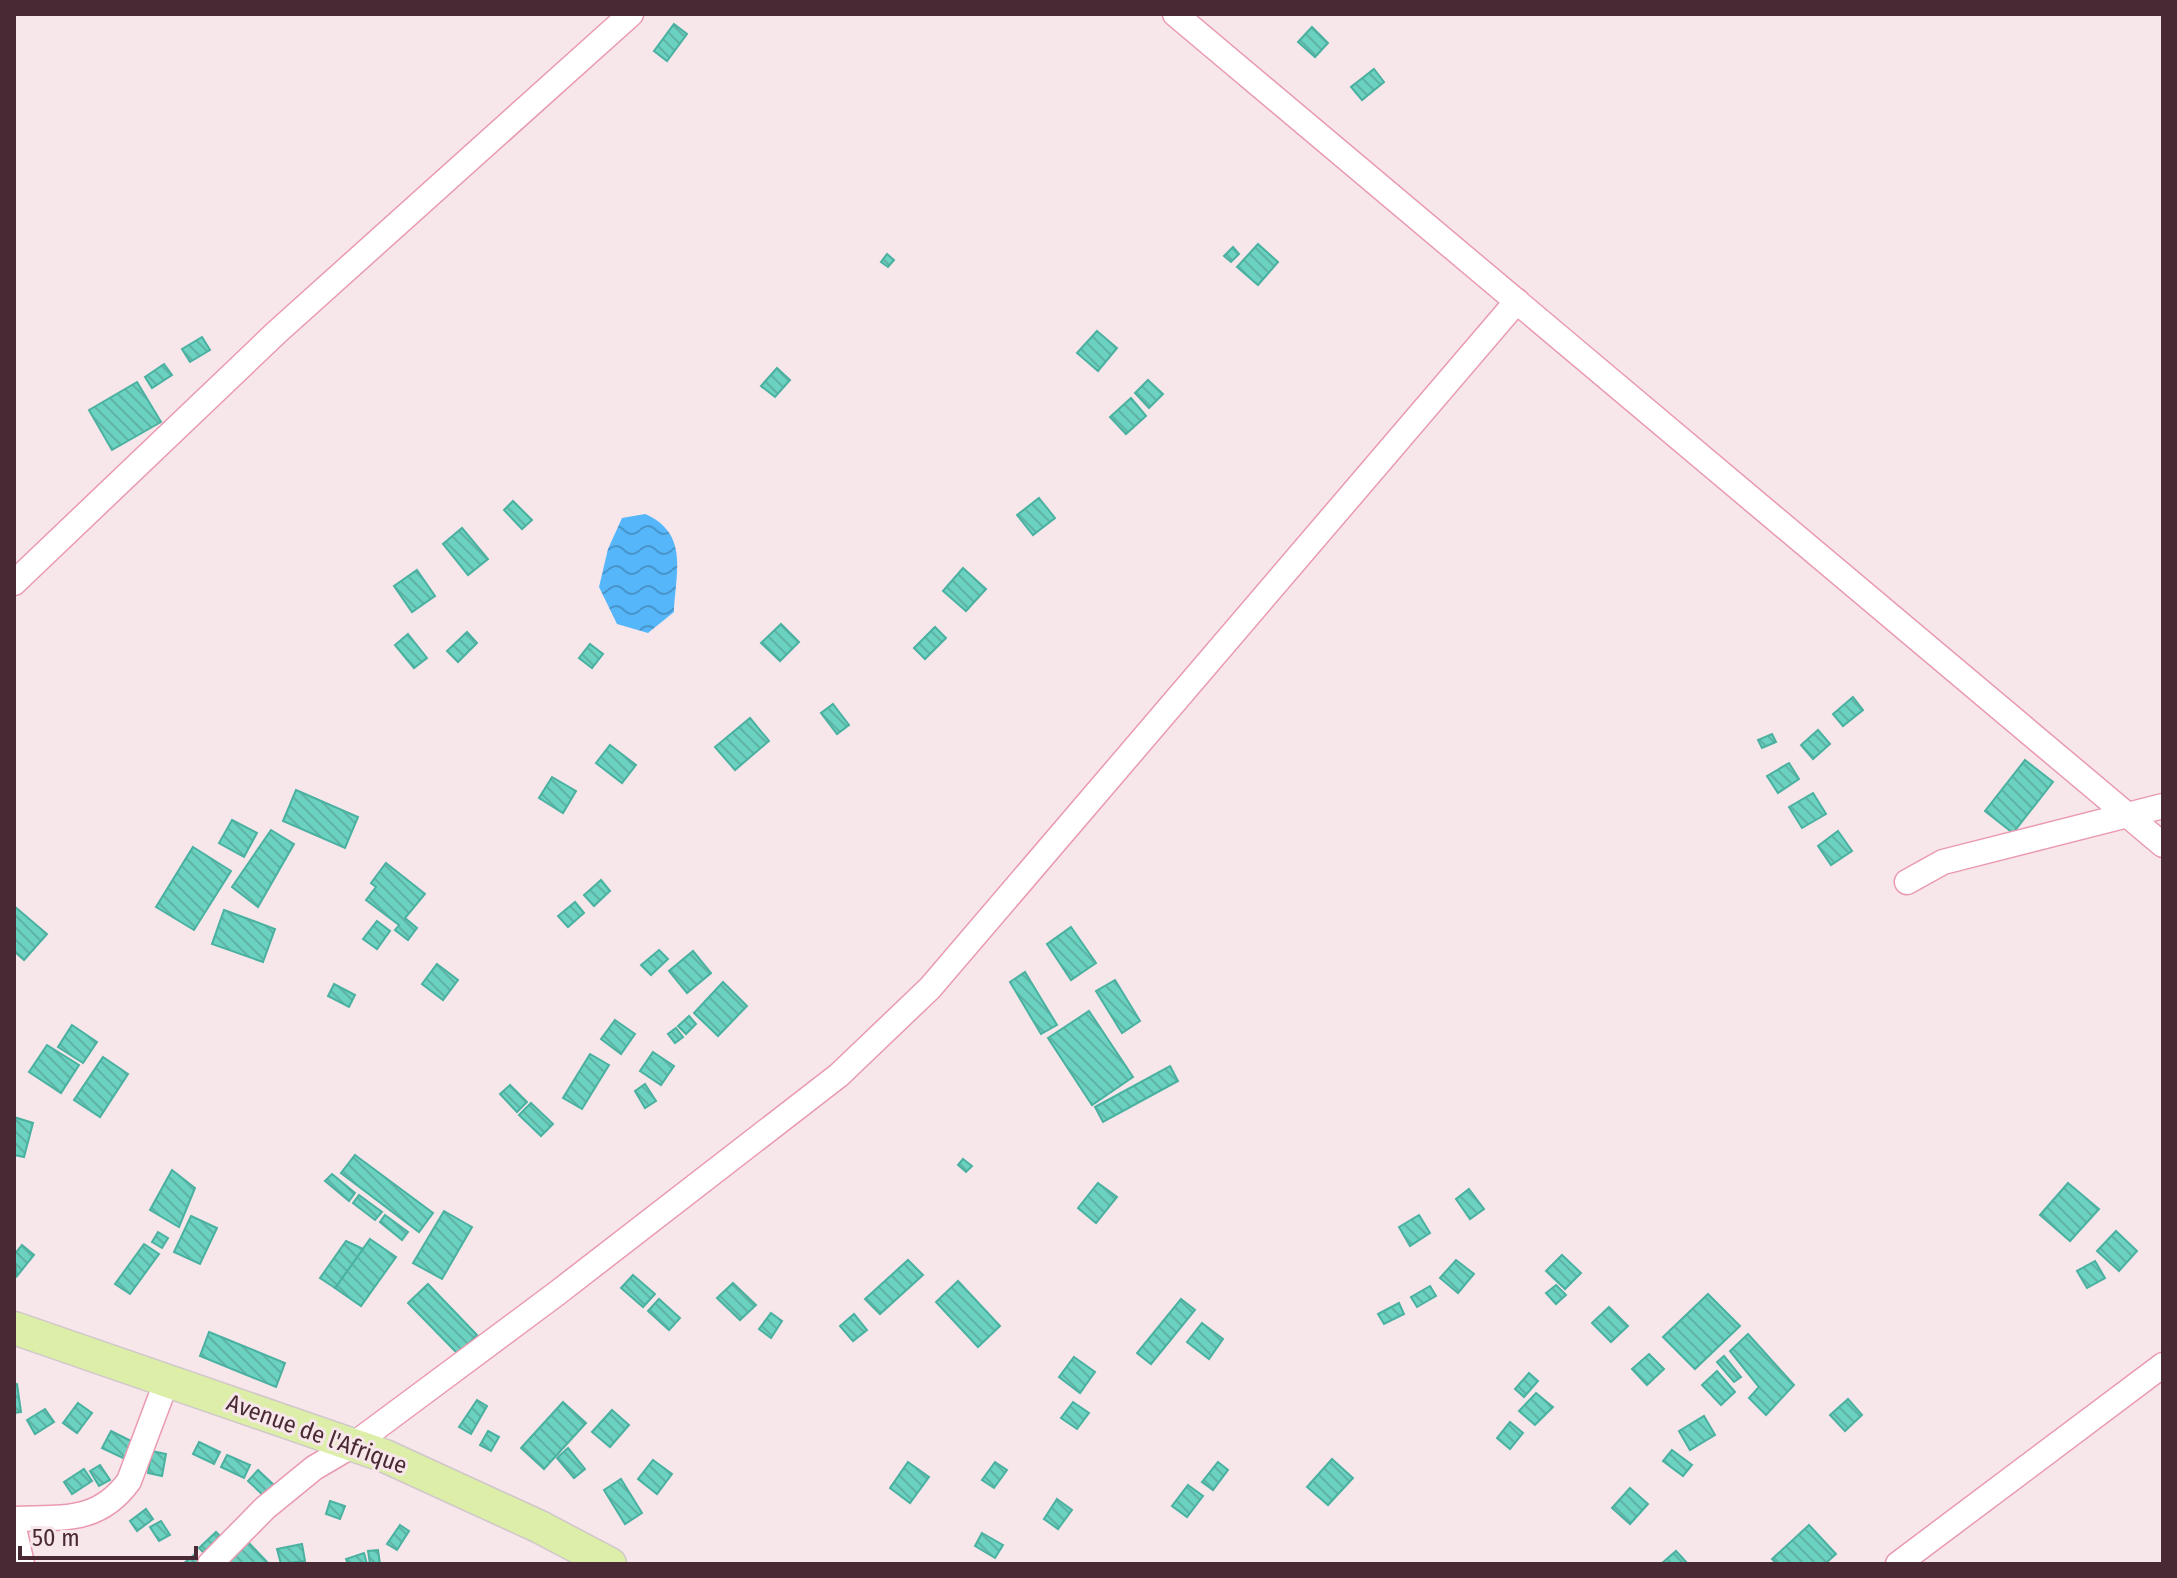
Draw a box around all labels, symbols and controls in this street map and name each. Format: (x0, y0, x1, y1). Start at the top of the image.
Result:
street label: Avenue de l'Afrique (223, 1388, 411, 1480)
scale bar (20, 1510, 196, 1560)
text: 50 m (32, 1524, 80, 1552)

